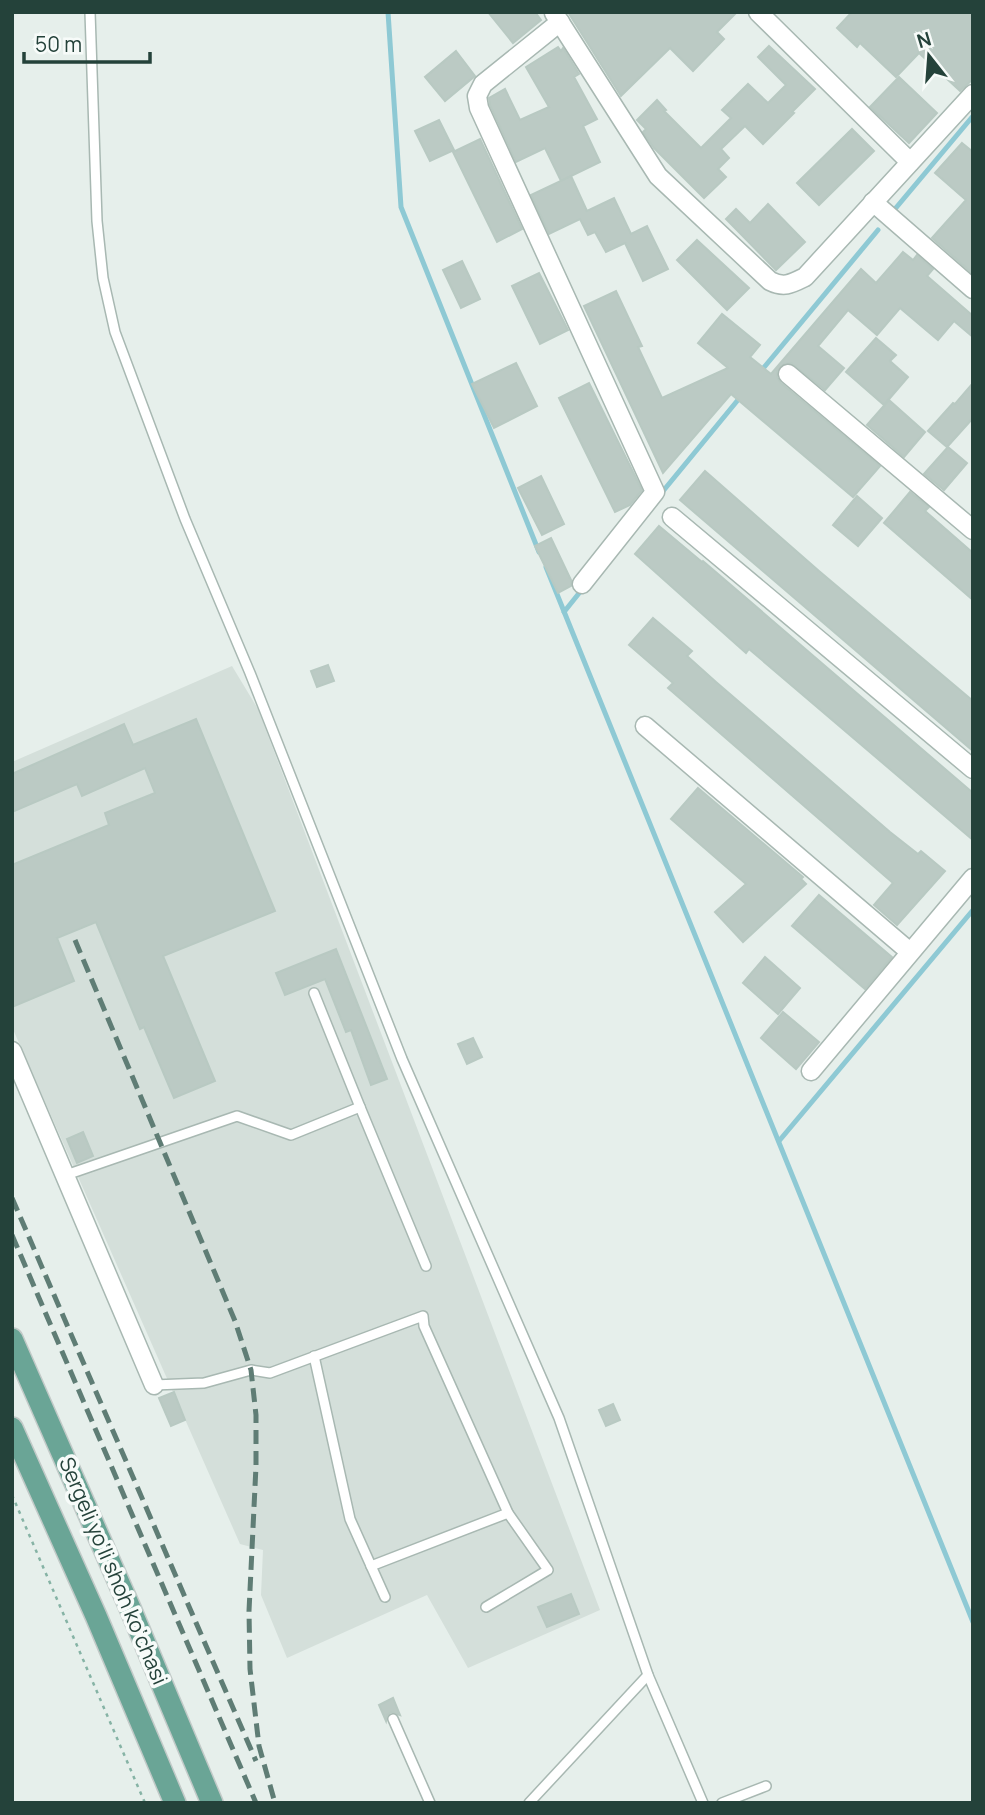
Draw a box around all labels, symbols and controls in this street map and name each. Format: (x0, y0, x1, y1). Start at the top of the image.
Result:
scale bar (24, 21, 150, 65)
north arrow (894, 21, 964, 91)
text: N (914, 25, 934, 54)
text: 50 m (35, 30, 82, 58)
street label: Sergeli yo‘li shoh ko‘chasi (53, 1453, 175, 1689)

